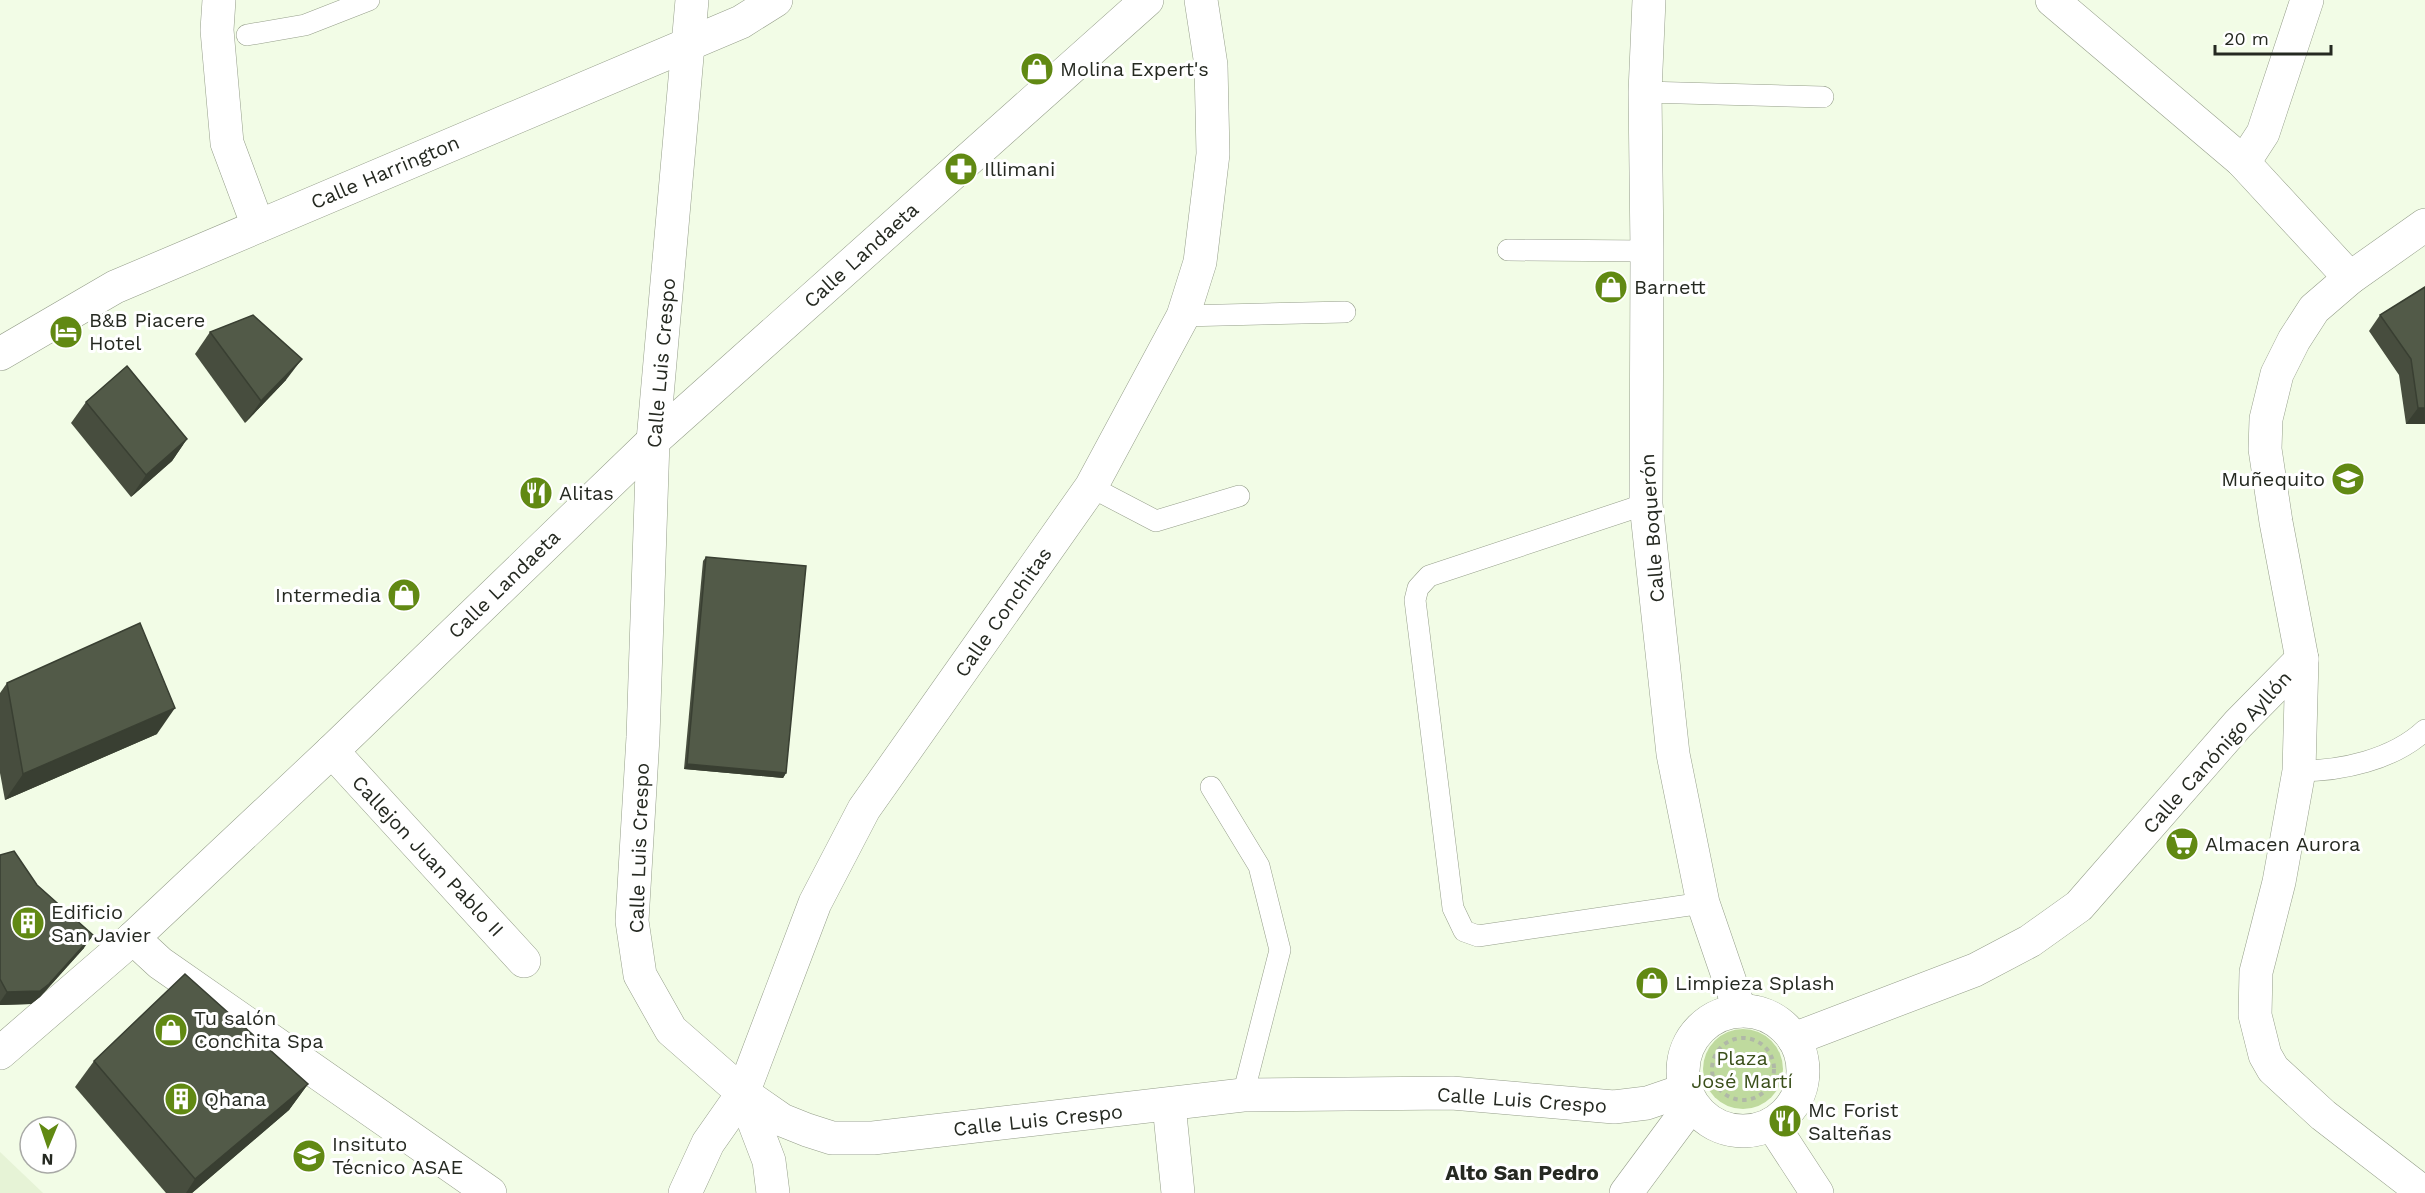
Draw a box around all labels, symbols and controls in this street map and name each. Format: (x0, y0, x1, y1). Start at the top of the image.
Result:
scale bar (2215, 18, 2330, 56)
text: 20 m (2224, 28, 2269, 49)
shop icon: Molina Expert's (1019, 51, 1055, 87)
place label: Molina Expert's (1060, 57, 1209, 81)
street label: Calle Harrington (307, 130, 463, 214)
pharmacy icon: Illimani (943, 151, 979, 187)
place label: Illimani (984, 157, 1055, 181)
street label: Calle Landaeta (799, 197, 923, 313)
shop icon: Barnett (1593, 269, 1629, 305)
place label: Barnett (1634, 275, 1706, 299)
street label: Calle Luis Crespo (642, 277, 680, 449)
place label: B&B Piacere Hotel (89, 308, 205, 355)
hotel icon: B&B Piacere Hotel (48, 314, 84, 350)
street label: Calle Boquerón (1635, 453, 1669, 603)
school or university icon: Muñequito (2330, 461, 2366, 497)
place label: Muñequito (2221, 467, 2325, 491)
restaurant icon: Alitas (518, 475, 554, 511)
place label: Alitas (559, 481, 614, 505)
street label: Calle Landaeta (443, 525, 565, 643)
street label: Calle Conchitas (949, 542, 1057, 682)
shop icon: Intermedia (386, 577, 422, 613)
place label: Intermedia (275, 583, 381, 607)
street label: Calle Canónigo Ayllón (2138, 666, 2296, 838)
street label: Calle Luis Crespo (624, 762, 654, 934)
street label: Callejon Juan Pablo II (347, 770, 509, 942)
supermarket icon: Almacen Aurora (2164, 826, 2200, 862)
place label: Almacen Aurora (2205, 832, 2360, 856)
place label: Edificio San Javier (51, 900, 151, 947)
building icon: Edificio San Javier (10, 905, 46, 941)
shop icon: Limpieza Splash (1634, 965, 1670, 1001)
place label: Limpieza Splash (1675, 971, 1835, 995)
place label: Tu salón Conchita Spa (194, 1006, 324, 1053)
shop icon: Tu salón Conchita Spa (153, 1012, 189, 1048)
park label: Plaza José Martí (1691, 1046, 1793, 1093)
building icon: Qhana (163, 1081, 199, 1117)
street label: Calle Luis Crespo (1436, 1082, 1608, 1118)
place label: Qhana (204, 1087, 266, 1111)
place label: Mc Forist Salteñas (1808, 1098, 1899, 1145)
street label: Calle Luis Crespo (952, 1099, 1124, 1141)
restaurant icon: Mc Forist Salteñas (1767, 1103, 1803, 1139)
north arrow (18, 1115, 78, 1175)
place label: Insituto Técnico ASAE (332, 1132, 463, 1179)
school or university icon: Insituto Técnico ASAE (291, 1138, 327, 1174)
text: N (41, 1150, 54, 1169)
district label: Alto San Pedro (1445, 1160, 1599, 1185)

